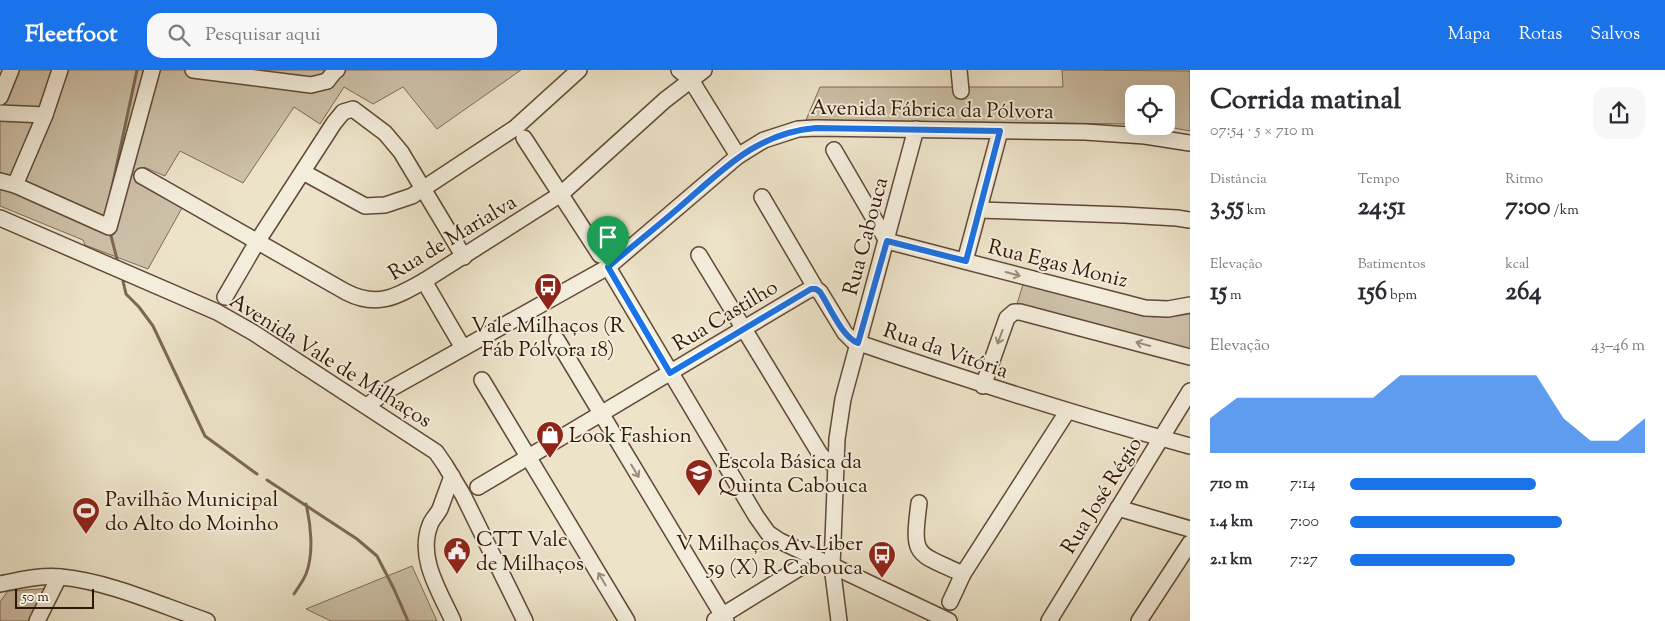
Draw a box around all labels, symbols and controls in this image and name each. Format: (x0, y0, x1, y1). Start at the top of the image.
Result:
search box (147, 13, 497, 58)
text: Fleetfoot (25, 18, 117, 52)
icon: search (165, 21, 193, 49)
text: Pesquisar aqui (205, 22, 321, 49)
text: Mapa (1448, 22, 1491, 48)
text: Rotas (1519, 22, 1562, 48)
text: Salvos (1590, 22, 1640, 48)
text: Corrida matinal (1210, 81, 1401, 121)
map controls (1125, 85, 1175, 135)
button: locate (1125, 85, 1175, 135)
button: share (1593, 87, 1645, 139)
street label: Avenida Fábrica da Pólvora (810, 94, 1054, 128)
text: 07:54 · 5 × 710 m (1210, 120, 1314, 143)
text: Distância (1210, 170, 1267, 190)
text: Tempo (1358, 170, 1400, 190)
text: Ritmo (1505, 170, 1543, 190)
street label: Rua Cabouca (837, 174, 897, 299)
street label: Rua de Marialva (383, 188, 523, 289)
text: 3.55 (1210, 190, 1244, 226)
text: 24:51 (1358, 190, 1406, 226)
text: 7:00 (1505, 190, 1551, 226)
text: km (1244, 201, 1266, 221)
text: /km (1551, 201, 1579, 221)
pin (587, 216, 629, 267)
icon: arrive (594, 223, 622, 251)
street label: Rua Egas Moniz (985, 233, 1131, 297)
text: Elevação (1210, 255, 1262, 275)
text: Batimentos (1358, 255, 1426, 275)
text: kcal (1505, 255, 1529, 275)
one-way arrow (1004, 270, 1020, 279)
bus stop icon: Vale Milhaços (R Fáb Pólvora 18) (533, 272, 563, 311)
street label: Rua Castilho (668, 273, 784, 360)
text: 15 (1210, 275, 1227, 311)
text: 156 (1358, 275, 1387, 311)
text: 264 (1505, 275, 1542, 311)
text: m (1227, 286, 1242, 306)
text: bpm (1387, 286, 1417, 306)
street label: Avenida Vale de Milhaços (223, 287, 437, 436)
place label: Vale Milhaços (R Fáb Pólvora 18) (471, 312, 625, 366)
street label: Rua da Vitória (879, 316, 1012, 387)
one-way arrow (995, 329, 1004, 344)
text: Elevação (1210, 335, 1270, 358)
text: 43–46 m (1591, 335, 1645, 358)
one-way arrow (1135, 339, 1151, 349)
shop icon: Look Fashion (535, 420, 565, 459)
place label: Look Fashion (569, 422, 692, 452)
street label: Rua José Régio (1055, 432, 1151, 560)
place label: Escola Básica da Quinta Cabouca (718, 448, 868, 502)
school or university icon: Escola Básica da Quinta Cabouca (684, 458, 714, 497)
one-way arrow (630, 463, 640, 477)
text: 710 m (1210, 473, 1248, 496)
text: 7:14 (1290, 473, 1316, 496)
place label: Pavilhão Municipal do Alto do Moinho (105, 486, 279, 540)
sports icon: Pavilhão Municipal do Alto do Moinho (71, 496, 101, 535)
text: 1.4 km (1210, 511, 1253, 534)
text: 7:00 (1290, 511, 1319, 534)
place label: CTT Vale de Milhaços (476, 526, 584, 580)
place label: V Milhaços Av Liber 59 (X) R Cabouca (676, 530, 863, 584)
public building icon: CTT Vale de Milhaços (442, 536, 472, 575)
bus stop icon: V Milhaços Av Liber 59 (X) R Cabouca (867, 540, 897, 579)
text: 2.1 km (1210, 549, 1252, 572)
text: 7:27 (1290, 549, 1318, 572)
one-way arrow (597, 573, 607, 587)
scale bar (15, 586, 94, 609)
text: 50 m (22, 588, 49, 608)

